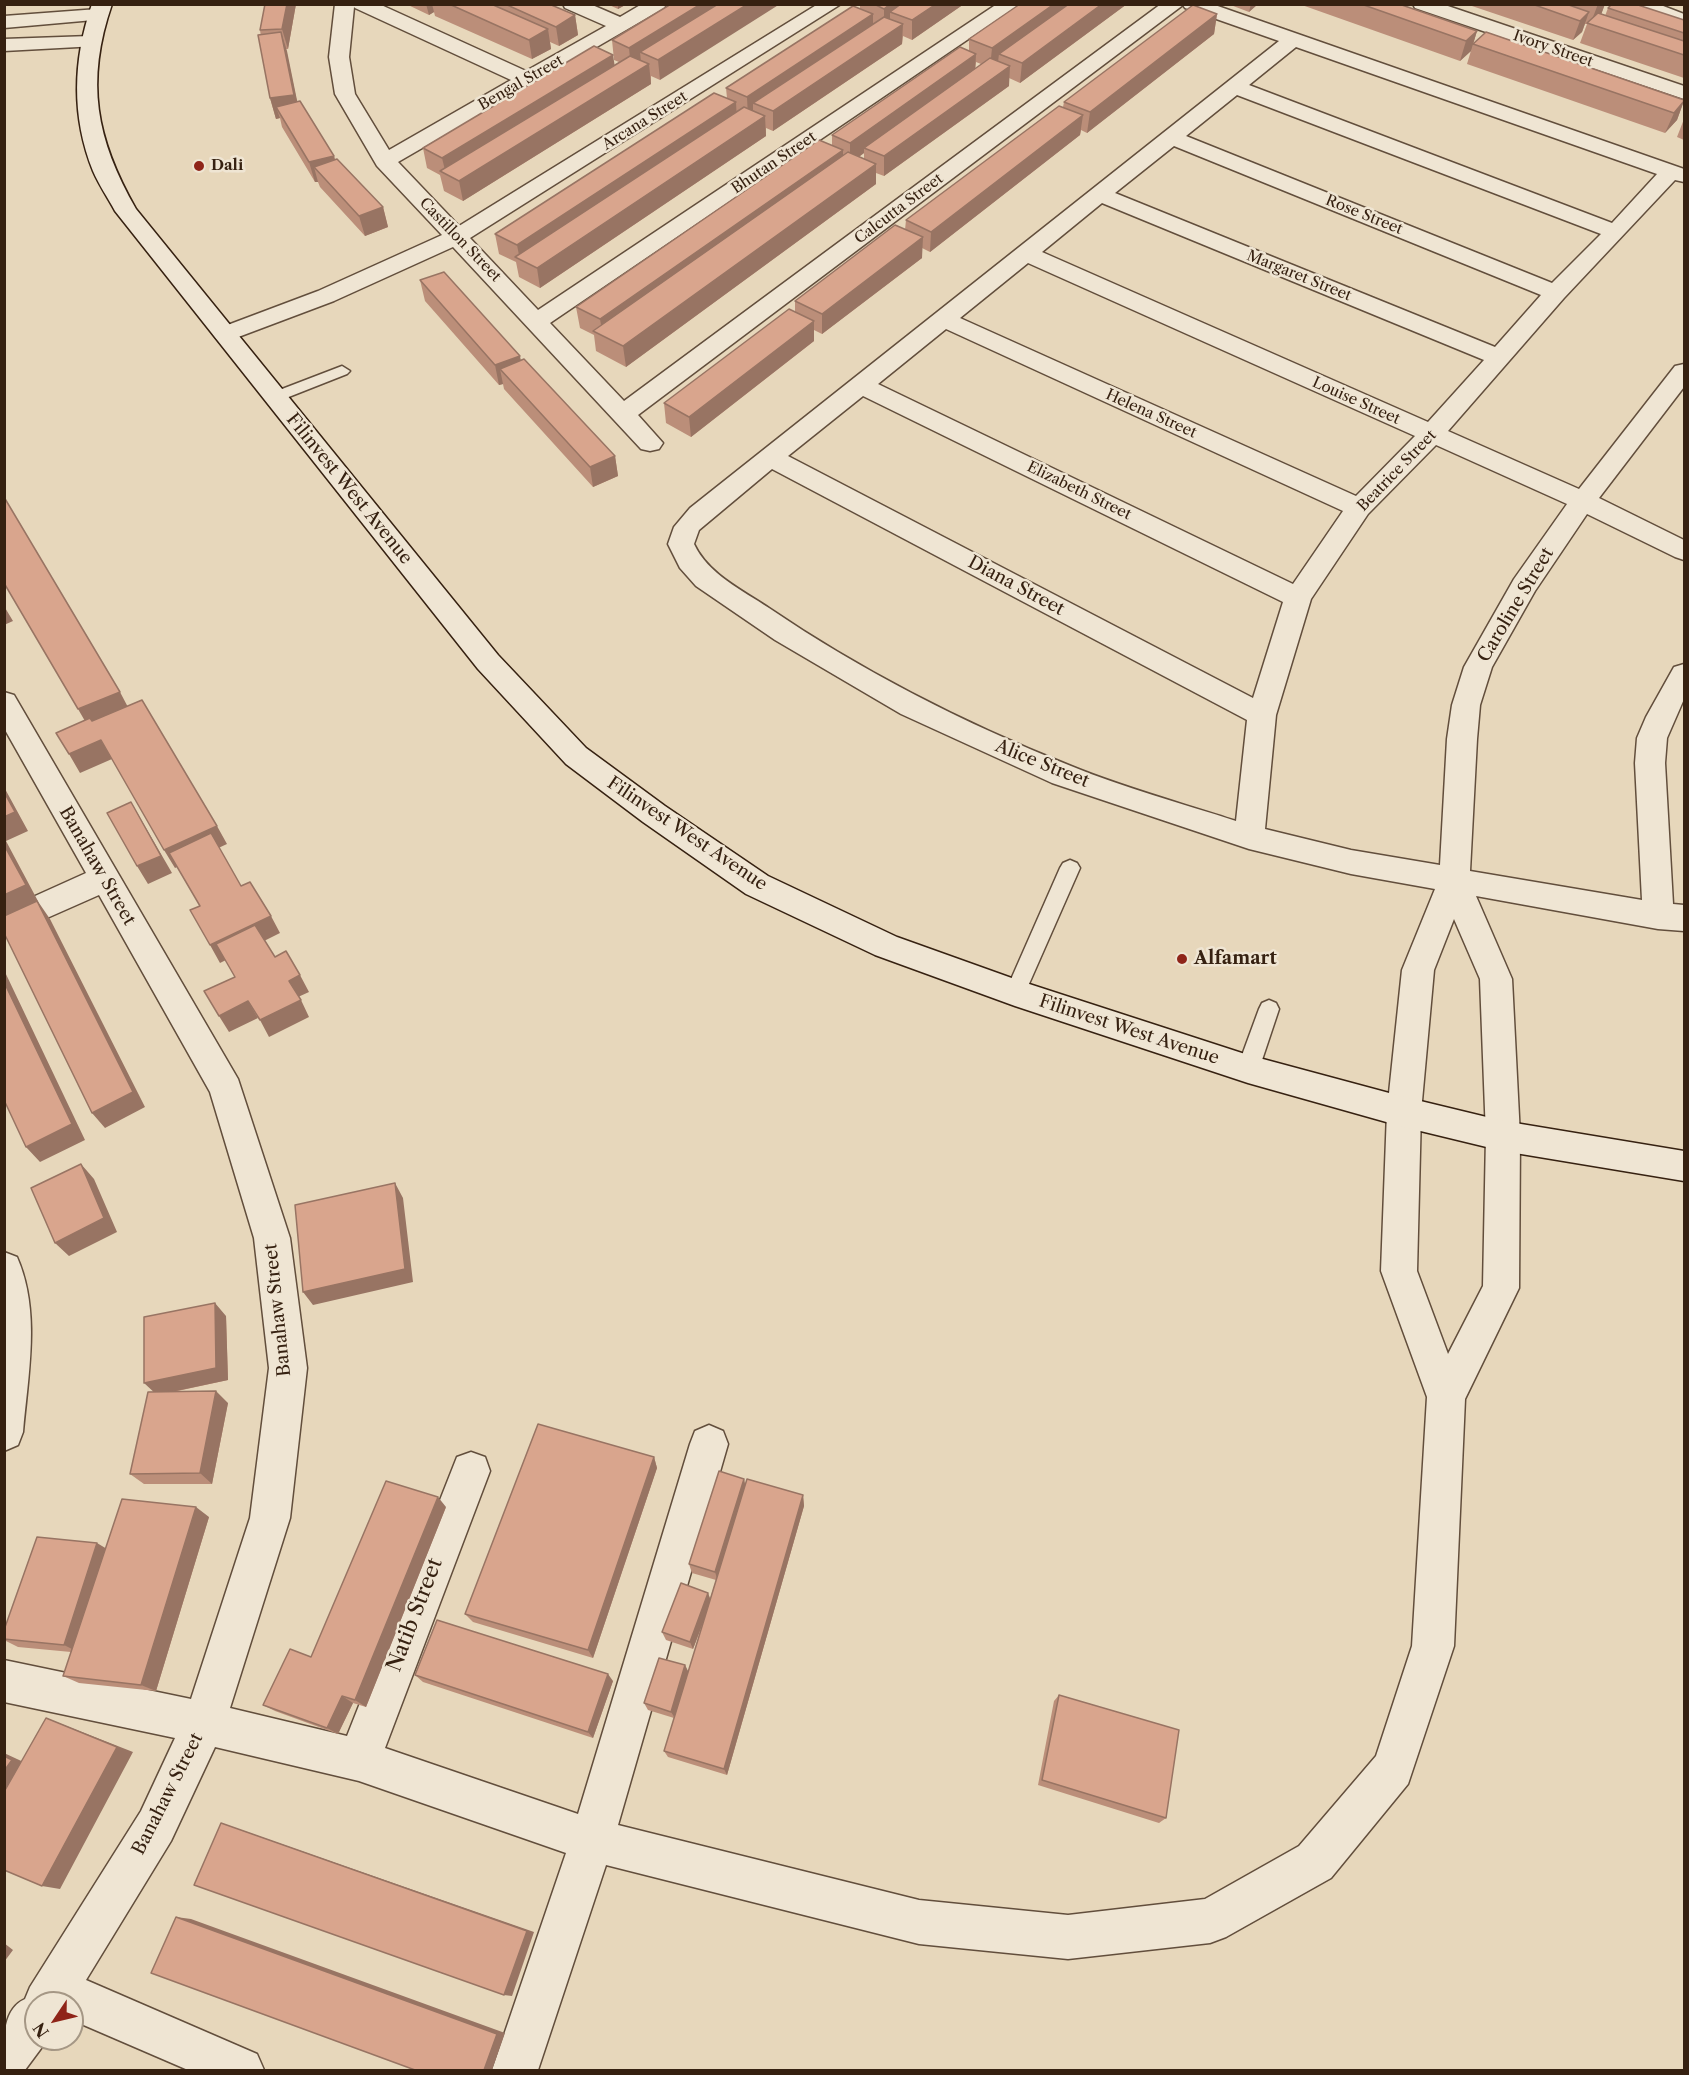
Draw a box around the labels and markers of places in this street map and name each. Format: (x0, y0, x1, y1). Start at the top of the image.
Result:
place label: Dali (211, 157, 243, 175)
marker: Dali (192, 159, 206, 173)
place label: Alfamart (1194, 948, 1277, 970)
marker: Alfamart (1175, 952, 1189, 966)

